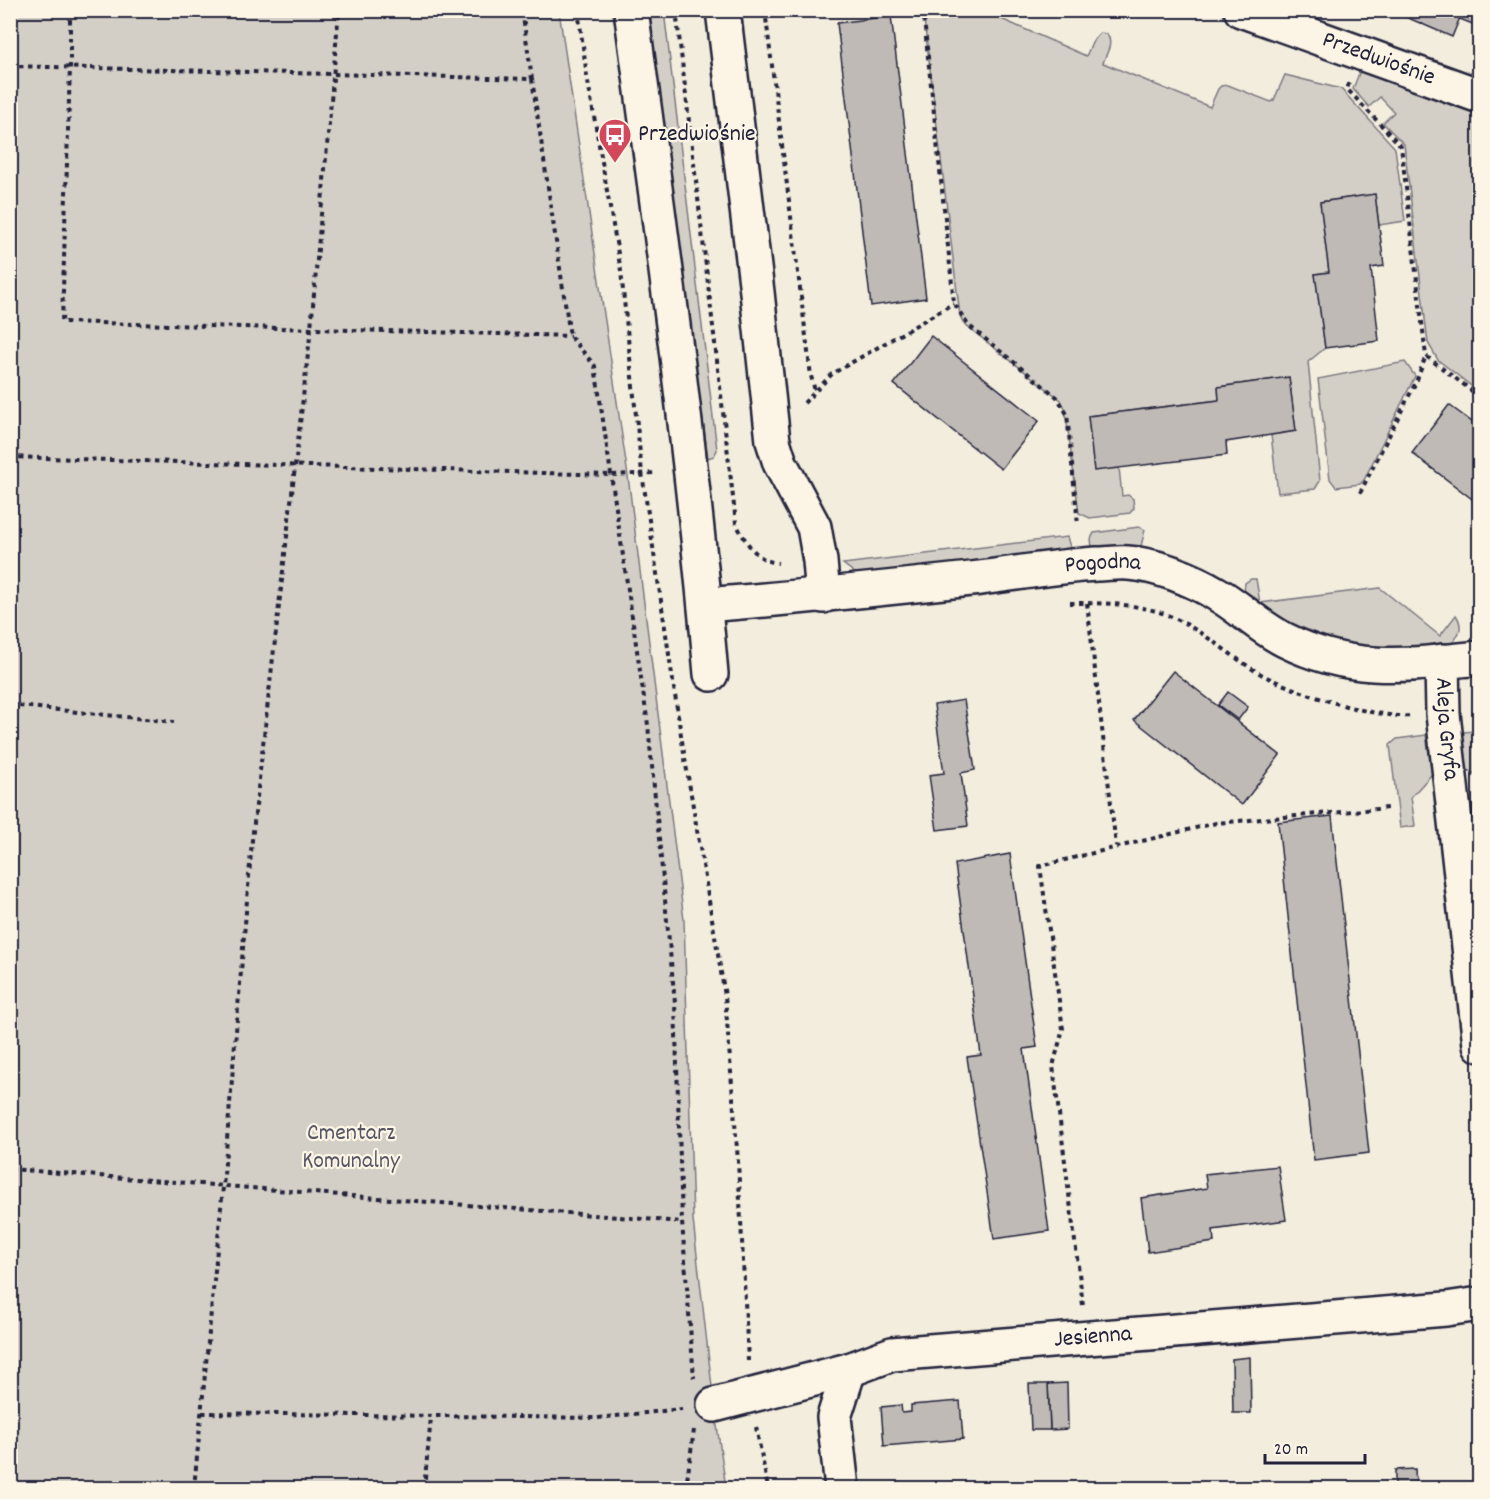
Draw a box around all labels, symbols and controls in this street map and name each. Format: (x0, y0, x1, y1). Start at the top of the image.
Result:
street label: Przedwiośnie (1317, 24, 1440, 95)
bus stop icon: Przedwiośnie (597, 117, 633, 164)
place label: Przedwiośnie (638, 118, 756, 152)
street label: Pogodna (1063, 546, 1144, 584)
street label: Aleja Gryfa (1425, 677, 1467, 783)
park label: Cmentarz Komunalny (302, 1117, 401, 1179)
street label: Jesienna (1053, 1318, 1134, 1358)
scale bar (1265, 1427, 1366, 1465)
text: 20 m (1274, 1438, 1308, 1463)

